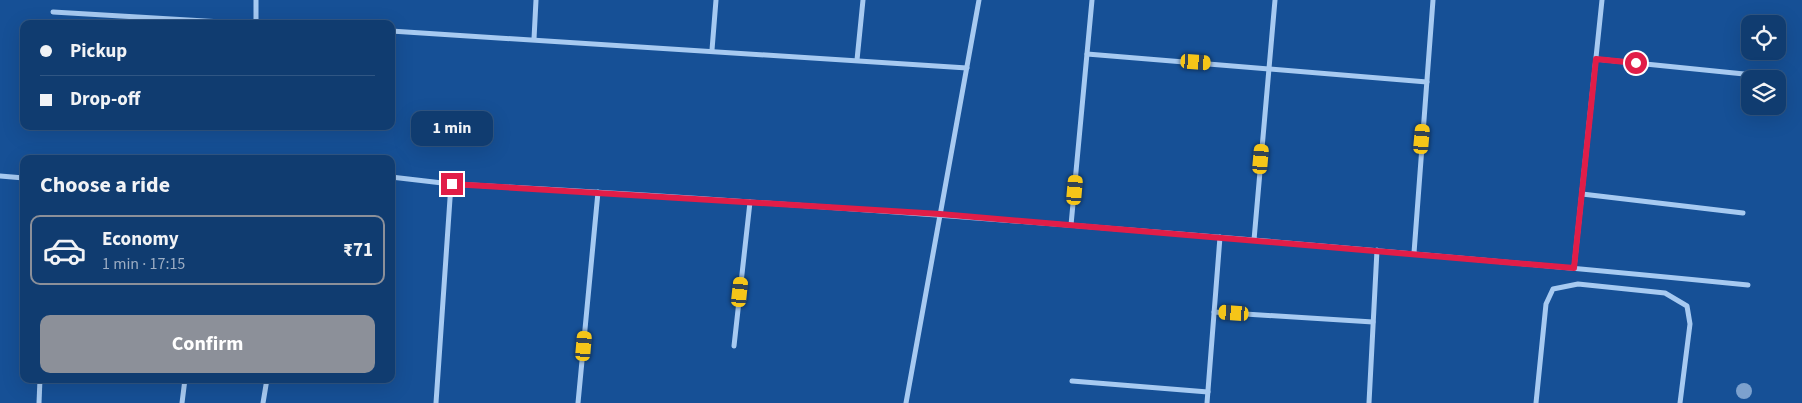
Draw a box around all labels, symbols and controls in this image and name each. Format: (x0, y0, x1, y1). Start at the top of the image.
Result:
map controls (1741, 15, 1786, 115)
button: locate (1741, 15, 1786, 60)
text: Pickup (70, 38, 127, 65)
route start (1625, 52, 1647, 74)
car (1180, 53, 1211, 71)
button: layers (1741, 70, 1786, 115)
text: Drop-off (70, 86, 140, 113)
callout: 1 min (411, 111, 493, 146)
text: 1 min (433, 117, 471, 139)
car (1413, 123, 1430, 155)
car (1252, 143, 1269, 175)
text: Choose a ride (40, 169, 170, 201)
route end (441, 173, 463, 195)
car (1066, 174, 1083, 206)
text: Economy (102, 226, 179, 253)
icon: car (42, 228, 87, 273)
text: ₹71 (343, 237, 373, 264)
text: 1 min · 17:15 (102, 253, 185, 275)
car (730, 276, 749, 308)
car (1218, 304, 1249, 322)
button: Confirm (40, 315, 375, 373)
car (575, 330, 592, 362)

